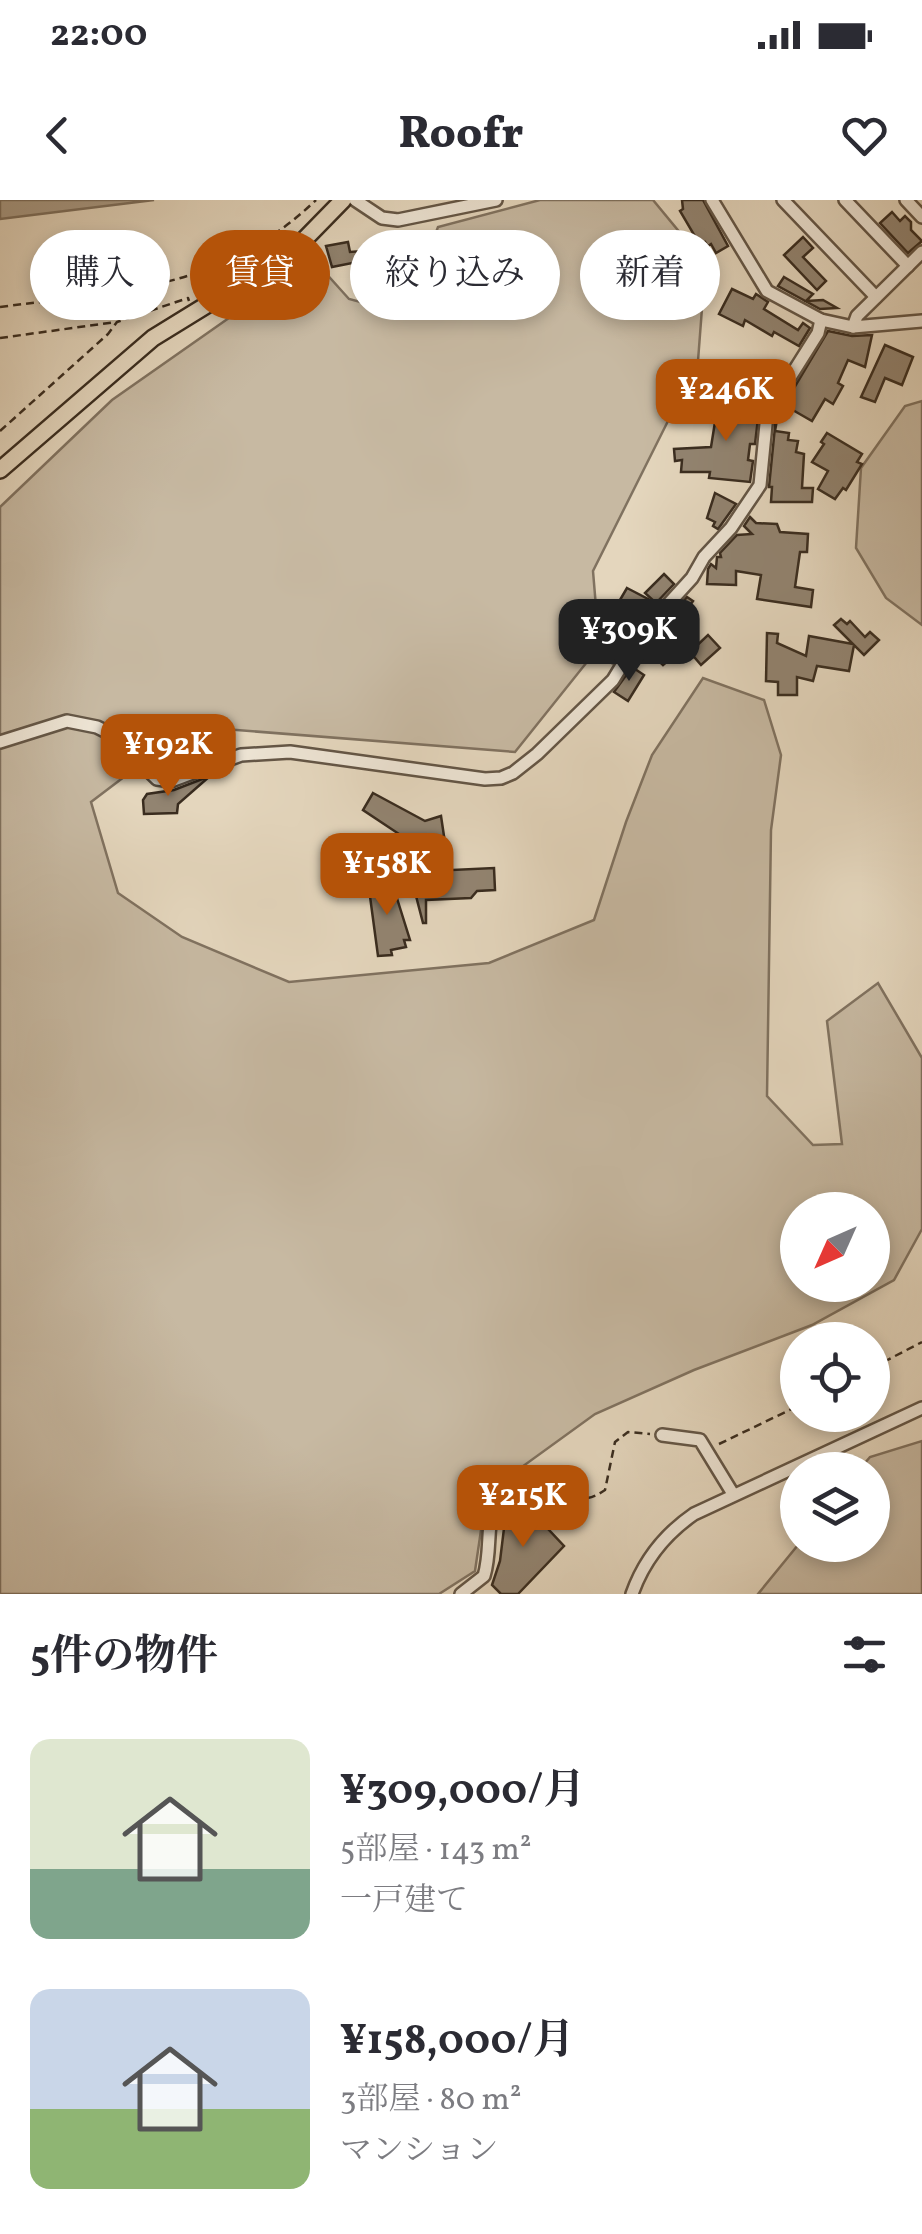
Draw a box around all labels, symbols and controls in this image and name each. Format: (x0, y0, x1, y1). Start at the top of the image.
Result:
text: 22:00 (50, 9, 148, 62)
text: Roofr (398, 104, 524, 167)
icon: back (30, 108, 85, 163)
icon: heart (837, 108, 892, 163)
chip: 購入 (30, 230, 170, 320)
chip: 賃貸 (190, 230, 330, 320)
chip: 絞り込み (350, 230, 560, 320)
chip: 新着 (580, 230, 720, 320)
pin: ¥246K (656, 359, 796, 444)
text: ¥246K (678, 369, 774, 413)
pin: ¥309K (559, 599, 699, 684)
text: ¥309K (581, 609, 677, 653)
pin: ¥192K (98, 714, 238, 799)
text: ¥192K (123, 724, 213, 768)
pin: ¥158K (317, 833, 457, 918)
text: ¥158K (342, 843, 432, 887)
north arrow (780, 1192, 890, 1302)
map controls (780, 1192, 890, 1562)
button: locate (780, 1322, 890, 1432)
button: layers (780, 1452, 890, 1562)
pin: ¥215K (453, 1465, 593, 1550)
text: ¥215K (479, 1475, 567, 1519)
icon: filters (837, 1627, 892, 1682)
text: 5件の物件 (30, 1629, 218, 1688)
text: ¥309,000/月 (340, 1763, 585, 1822)
icon: home (110, 1779, 230, 1899)
text: 5部屋 · 143 m² (340, 1829, 532, 1873)
text: 一戸建て (340, 1880, 468, 1924)
text: ¥158,000/月 (340, 2013, 575, 2072)
icon: home (110, 2029, 230, 2149)
text: 3部屋 · 80 m² (340, 2079, 522, 2123)
text: マンション (340, 2130, 499, 2174)

